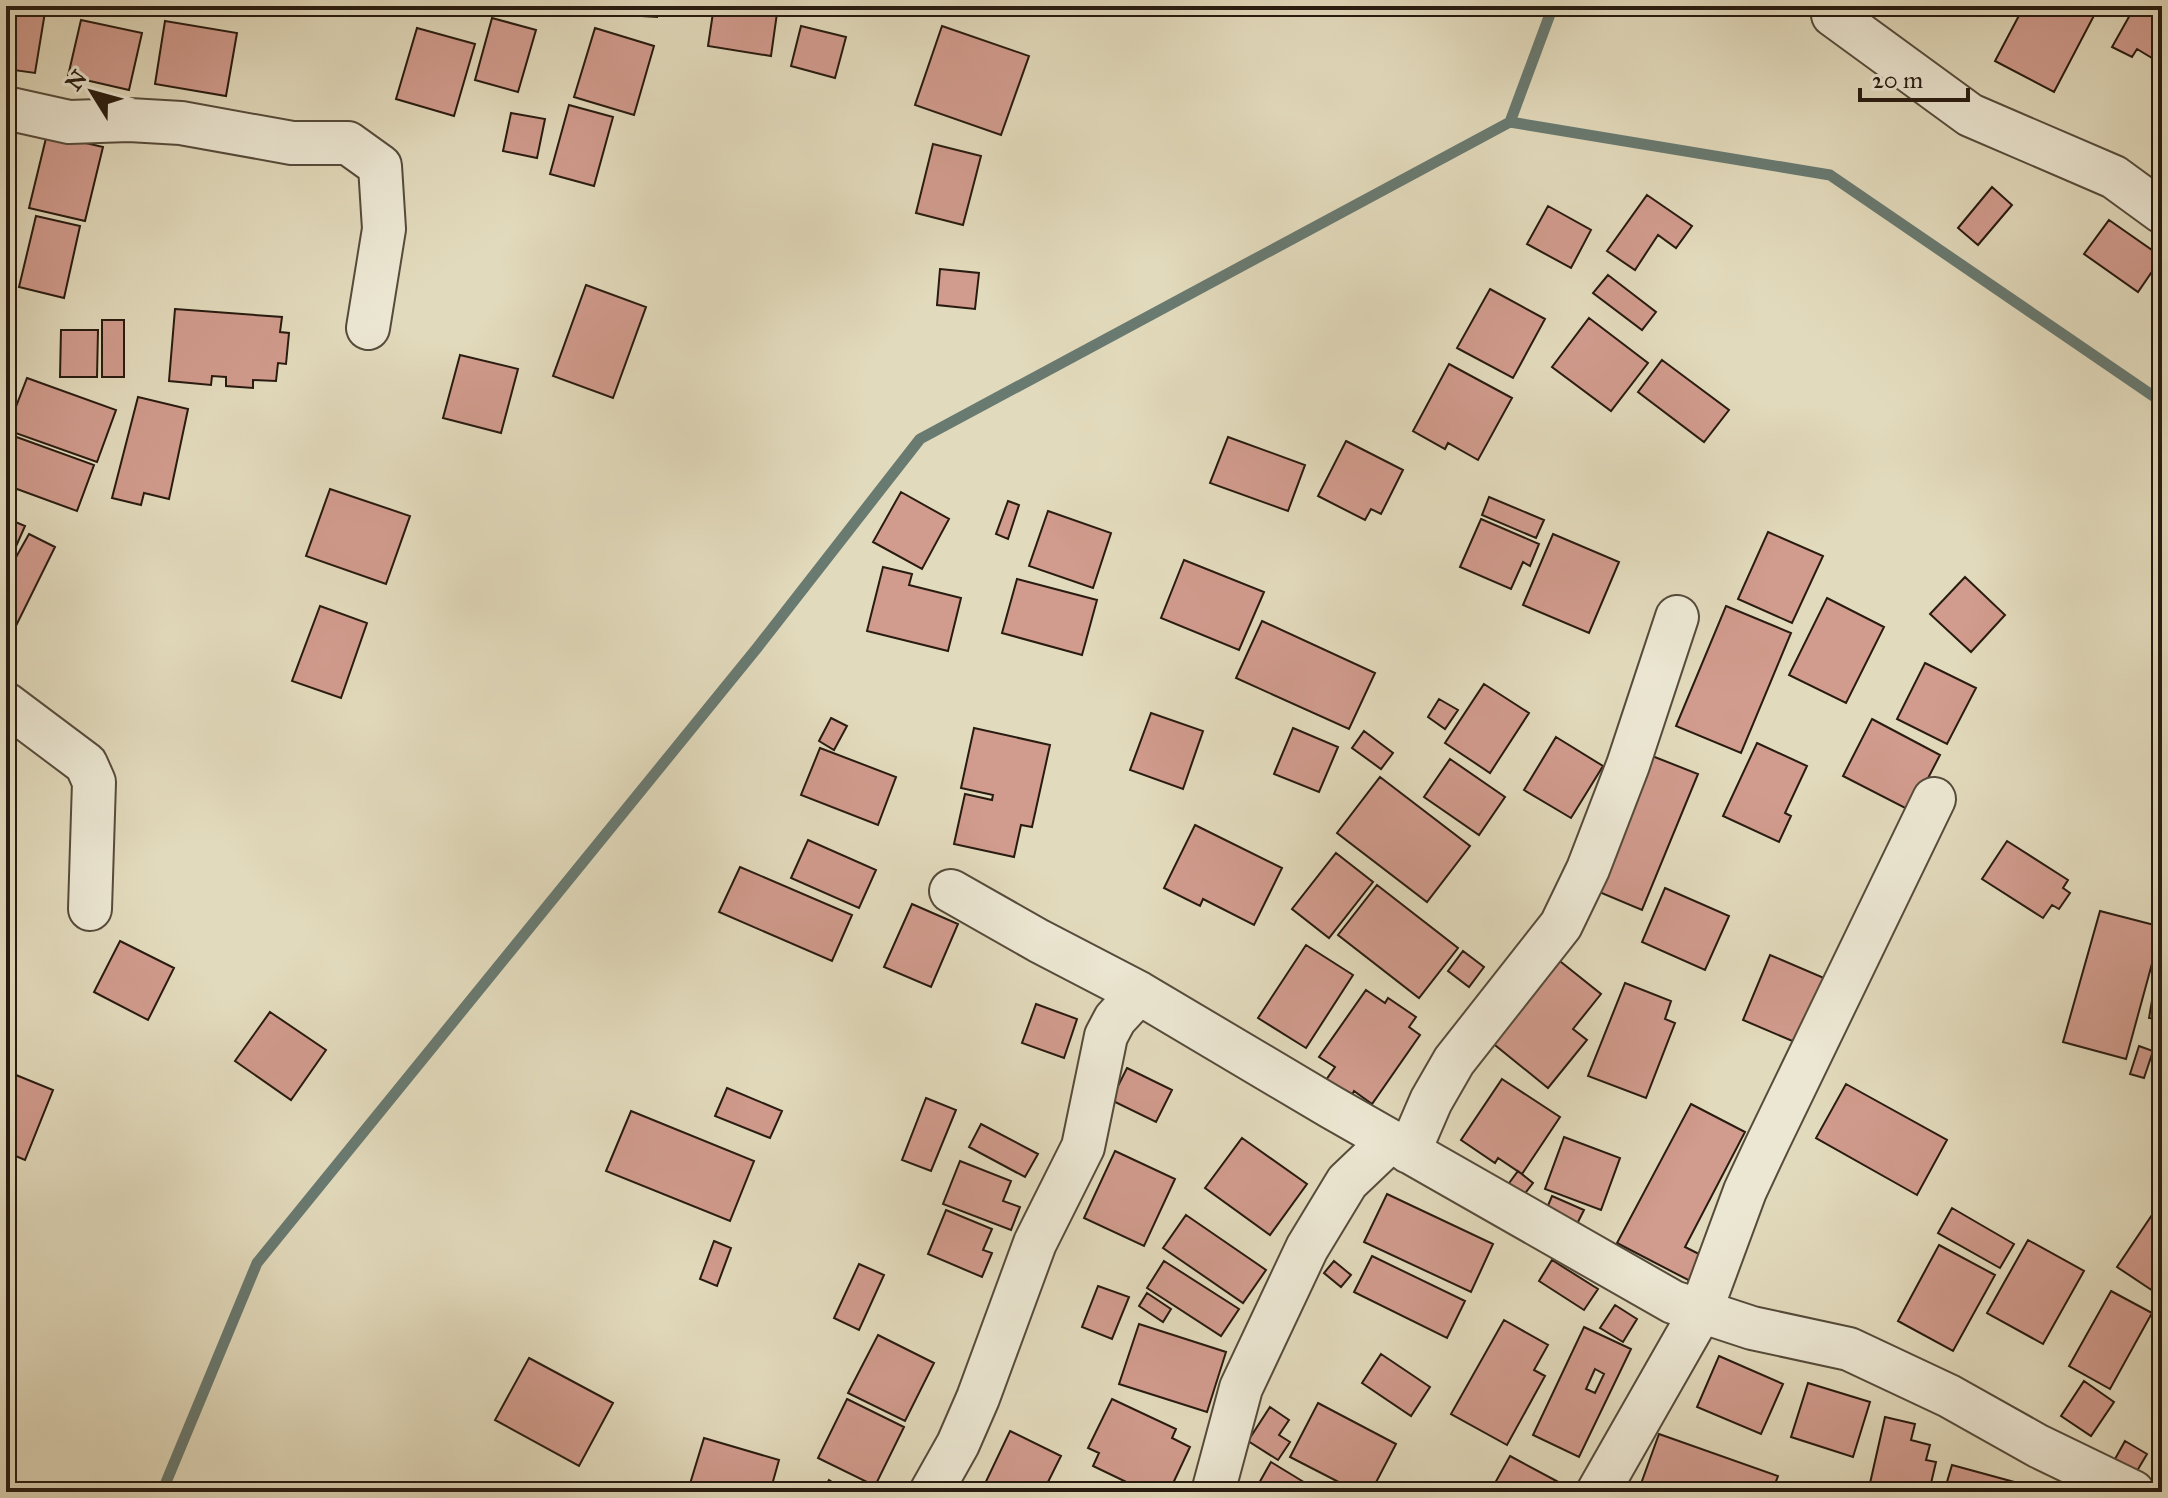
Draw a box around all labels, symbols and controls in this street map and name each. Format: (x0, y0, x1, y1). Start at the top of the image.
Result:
north arrow (52, 52, 132, 132)
scale bar (1860, 52, 1968, 102)
text: N (60, 64, 93, 96)
text: 20 m (1872, 65, 1923, 95)

